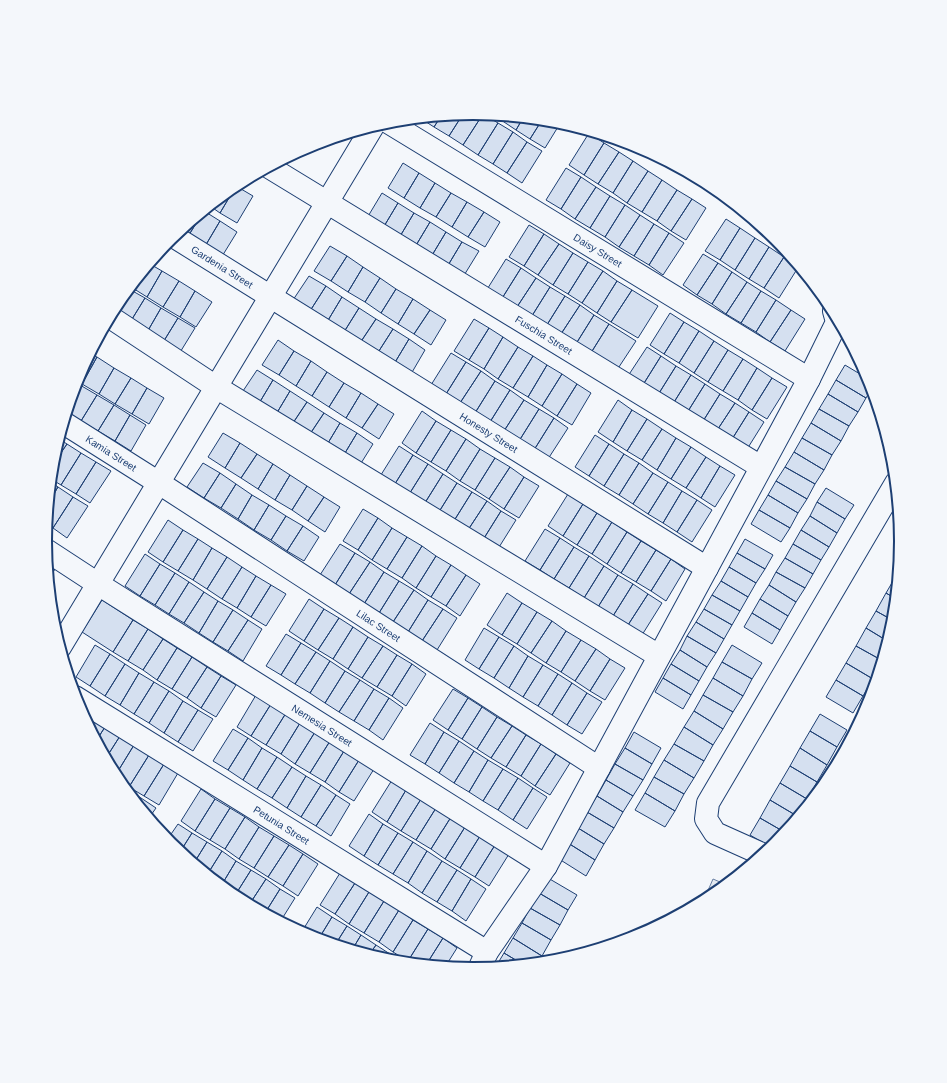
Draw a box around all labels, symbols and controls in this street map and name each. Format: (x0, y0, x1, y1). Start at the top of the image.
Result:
street label: Daisy Street (572, 231, 624, 269)
street label: Gardenia Street (189, 243, 255, 290)
street label: Fuschia Street (514, 313, 575, 356)
street label: Honesty Street (458, 410, 520, 455)
street label: Kamia Street (84, 433, 139, 473)
street label: Lilac Street (355, 607, 403, 644)
street label: Nemesia Street (290, 702, 354, 748)
street label: Petunia Street (252, 804, 312, 846)

